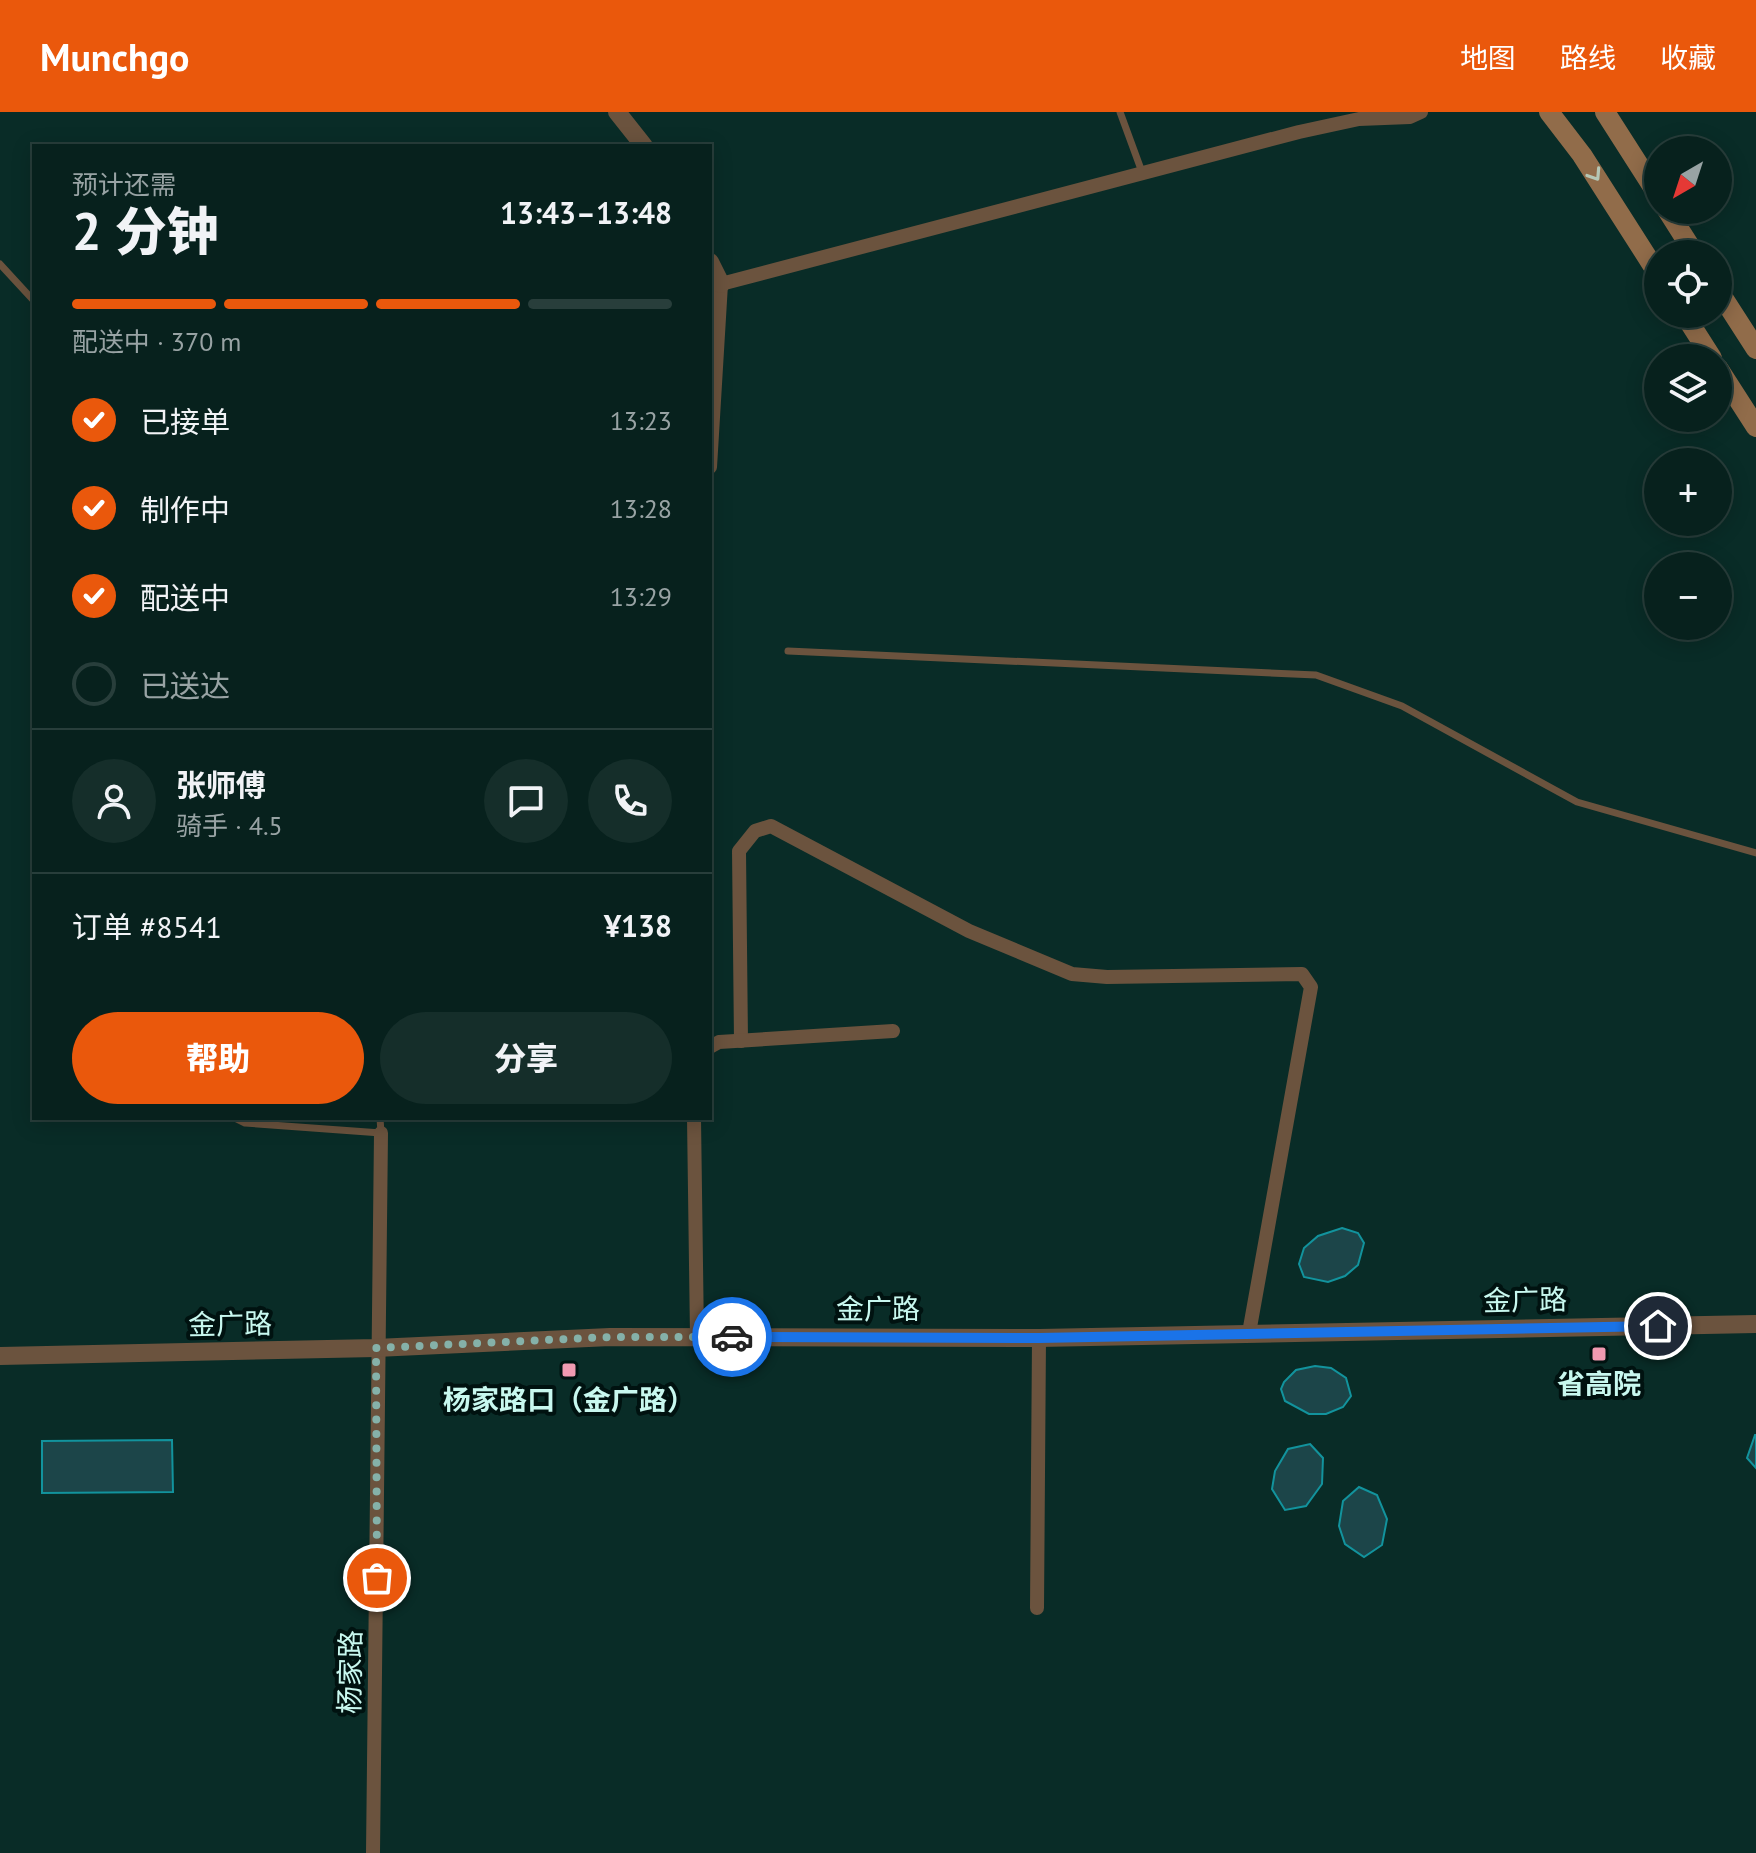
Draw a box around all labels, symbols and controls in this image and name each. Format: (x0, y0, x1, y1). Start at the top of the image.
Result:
text: Munchgo (40, 32, 190, 81)
text: 地图 (1460, 39, 1516, 76)
text: 路线 (1560, 39, 1616, 76)
text: 收藏 (1660, 39, 1716, 76)
north arrow (1644, 136, 1732, 224)
map controls (1644, 136, 1732, 640)
one-way arrow (1585, 166, 1600, 181)
text: 预计还需 (72, 168, 176, 201)
text: 13:43–13:48 (500, 193, 672, 232)
text: 2 分钟 (72, 197, 219, 264)
button: locate (1644, 240, 1732, 328)
text: 配送中 · 370 m (72, 325, 241, 358)
button: layers (1644, 344, 1732, 432)
icon: check (72, 398, 116, 442)
text: 已接单 (140, 402, 230, 441)
text: 13:23 (610, 404, 672, 437)
button: + (1644, 448, 1732, 536)
icon: check (72, 486, 116, 530)
text: 制作中 (140, 490, 230, 529)
text: 13:28 (610, 492, 672, 525)
button: − (1644, 552, 1732, 640)
icon: check (72, 574, 116, 618)
text: 配送中 (140, 578, 230, 617)
text: 13:29 (610, 580, 672, 613)
text: 已送达 (140, 666, 230, 705)
button: person (72, 759, 156, 843)
button: chat (484, 759, 568, 843)
button: phone (588, 759, 672, 843)
text: 张师傅 (176, 765, 266, 804)
text: 骑手 · 4.5 (176, 809, 283, 842)
text: ¥138 (604, 906, 672, 945)
text: 订单 #8541 (72, 907, 222, 946)
button: 帮助 (72, 1012, 364, 1104)
button: 分享 (380, 1012, 672, 1104)
street label: 金广路 (1483, 1280, 1567, 1319)
street label: 金广路 (836, 1290, 920, 1327)
pin (1624, 1292, 1692, 1360)
courier (692, 1297, 772, 1377)
street label: 金广路 (188, 1304, 272, 1343)
icon: home (1636, 1304, 1680, 1348)
icon: car (710, 1315, 754, 1359)
marker: 省高院 (1590, 1345, 1608, 1363)
marker: 杨家路口（金广路） (560, 1361, 578, 1379)
place label: 省高院 (1557, 1365, 1641, 1402)
place label: 杨家路口（金广路） (443, 1381, 695, 1418)
pin (343, 1544, 411, 1612)
icon: bag (355, 1556, 399, 1600)
street label: 杨家路 (330, 1630, 369, 1714)

